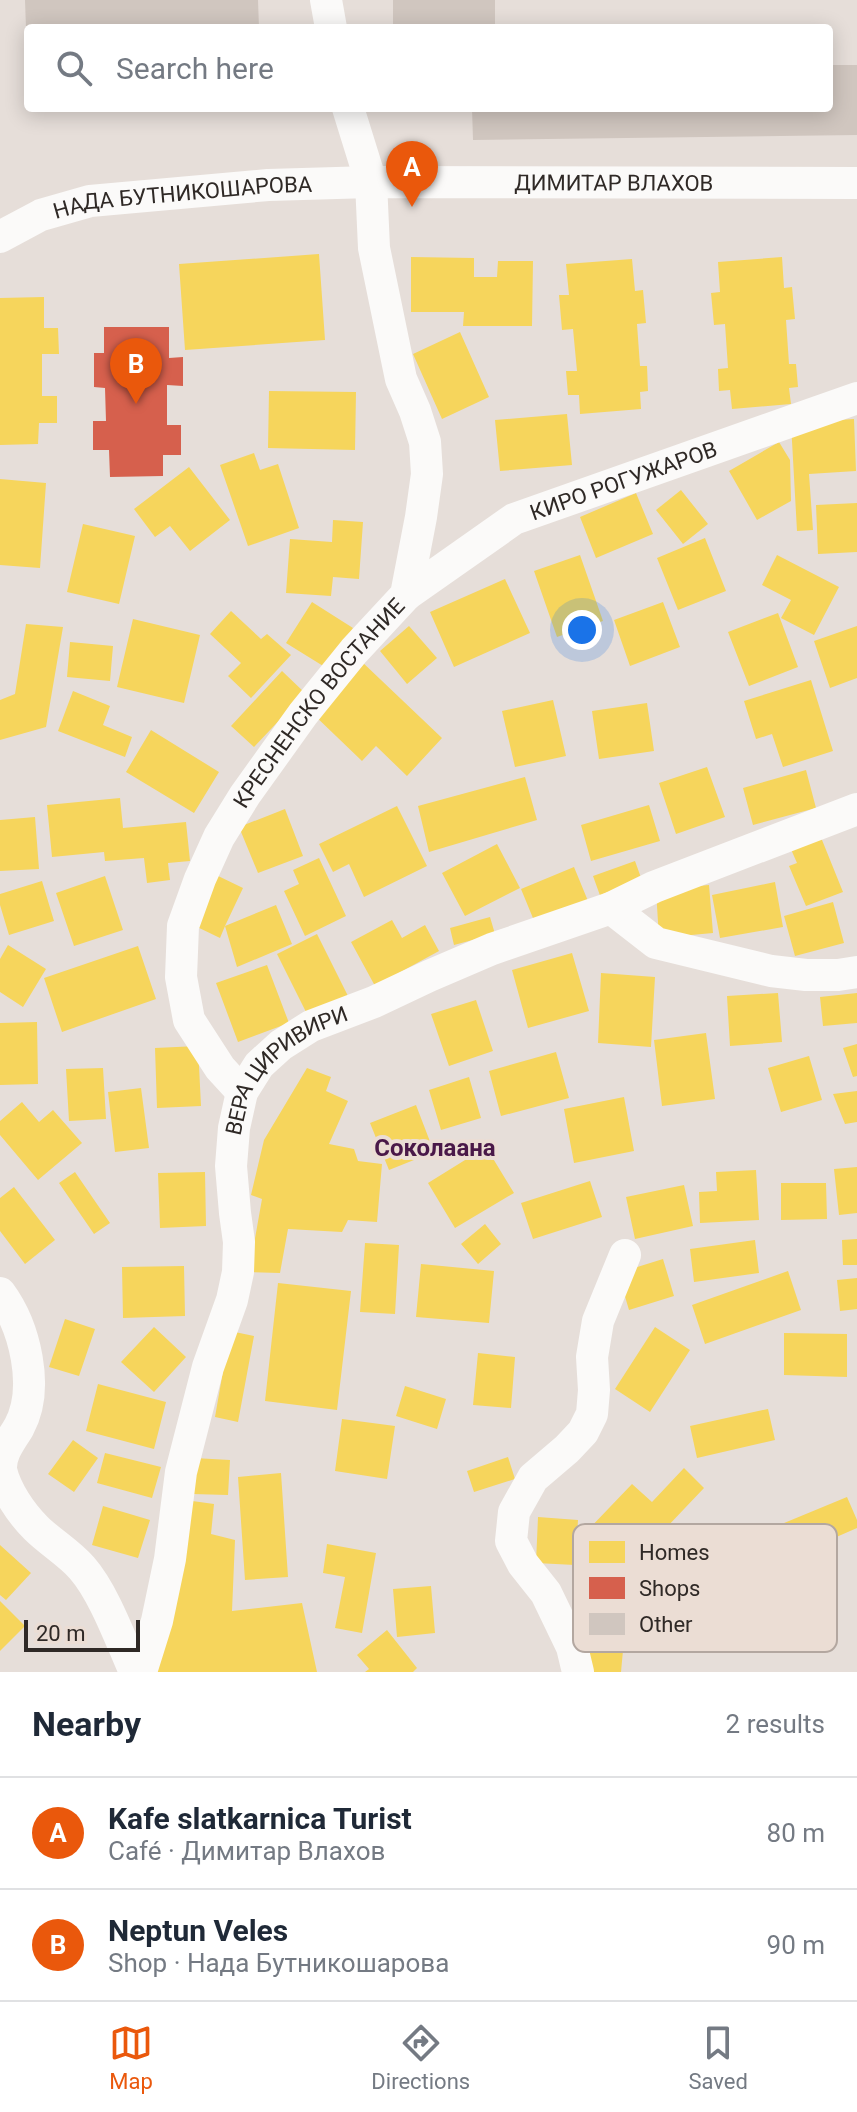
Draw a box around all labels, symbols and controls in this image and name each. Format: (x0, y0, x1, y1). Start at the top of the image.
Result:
search box (24, 24, 833, 112)
icon: search (52, 46, 96, 90)
text: Search here (116, 51, 274, 86)
pin: A (386, 141, 438, 207)
street label: ДИМИТАР ВЛАХОВ (514, 170, 713, 196)
street label: НАДА БУТНИКОШАРОВА (50, 172, 313, 224)
pin: B (110, 338, 162, 404)
street label: КИРО РОГУЖАРОВ (527, 436, 720, 525)
street label: КРЕСНЕНСКО ВОСТАНИЕ (228, 593, 410, 812)
your location (562, 610, 602, 650)
street label: ВЕРА ЦИРИВИРИ (221, 1001, 351, 1137)
district label: Соколаана (374, 1134, 496, 1162)
legend (573, 1524, 837, 1652)
text: Homes (639, 1540, 710, 1565)
text: Shops (639, 1576, 700, 1601)
text: Other (639, 1612, 693, 1637)
scale bar (24, 1616, 140, 1652)
text: 20 m (36, 1621, 85, 1646)
text: Nearby (32, 1704, 141, 1744)
text: 2 results (726, 1709, 825, 1739)
text: Kafe slatkarnica Turist (108, 1801, 412, 1836)
text: A (49, 1818, 67, 1848)
text: 80 m (767, 1818, 825, 1848)
text: Café · Димитар Влахов (108, 1836, 385, 1866)
text: Neptun Veles (108, 1913, 288, 1948)
text: B (50, 1930, 66, 1960)
text: 90 m (767, 1930, 825, 1960)
text: Shop · Нада Бутникошарова (108, 1948, 449, 1978)
tab: Map (109, 2021, 153, 2094)
tab: Directions (371, 2021, 470, 2094)
tab: Saved (688, 2021, 748, 2094)

